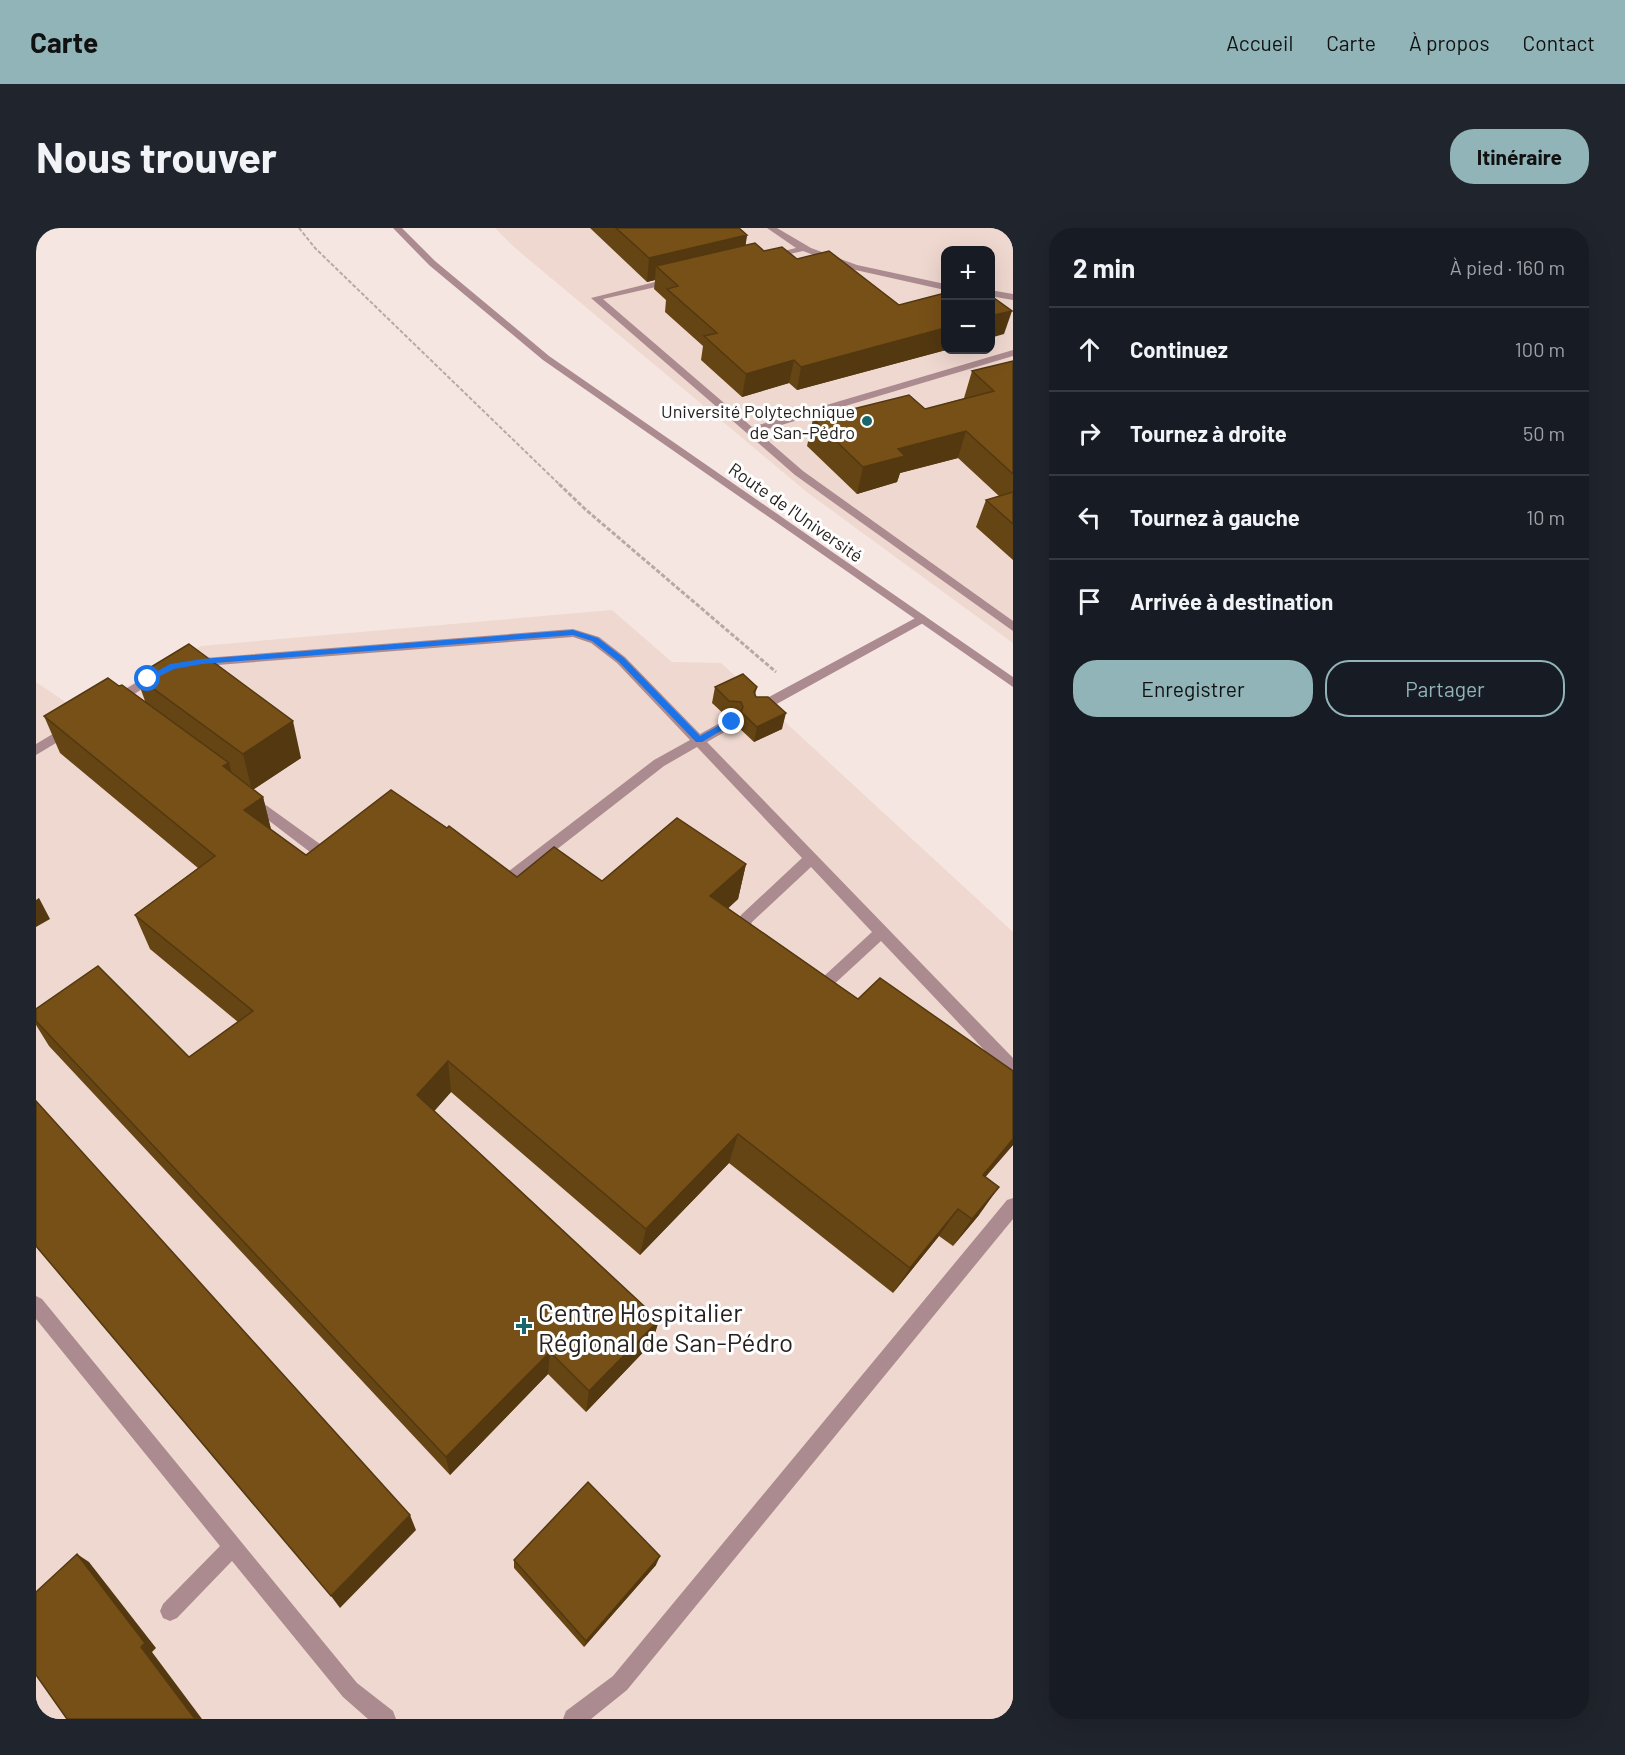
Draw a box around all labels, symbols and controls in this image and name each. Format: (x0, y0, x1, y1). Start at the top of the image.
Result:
text: Carte (30, 25, 98, 59)
text: Accueil (1226, 30, 1293, 55)
text: Carte (1326, 30, 1376, 55)
text: À propos (1409, 30, 1490, 55)
text: Contact (1523, 30, 1595, 55)
button: Itinéraire (1450, 129, 1589, 184)
text: Nous trouver (36, 131, 277, 181)
map controls (941, 246, 995, 354)
button: + (941, 246, 995, 300)
text: 2 min (1073, 252, 1135, 283)
text: À pied · 160 m (1450, 255, 1565, 279)
button: − (941, 300, 995, 354)
icon: ahead (1073, 333, 1106, 366)
text: Continuez (1130, 336, 1228, 362)
text: 100 m (1515, 337, 1565, 361)
place label: Université Polytechnique de San-Pédro (661, 400, 855, 443)
marker: Université Polytechnique de San-Pédro (860, 414, 874, 428)
icon: right (1073, 417, 1106, 450)
text: Tournez à droite (1130, 420, 1287, 446)
text: 50 m (1523, 421, 1565, 445)
street label: Route de l'Université (725, 457, 867, 567)
icon: left (1073, 501, 1106, 534)
text: Tournez à gauche (1130, 504, 1300, 530)
text: 10 m (1526, 505, 1565, 529)
icon: arrive (1073, 585, 1106, 618)
text: Arrivée à destination (1130, 588, 1333, 614)
button: Enregistrer (1073, 660, 1313, 717)
button: Partager (1325, 660, 1565, 717)
route start (134, 665, 160, 691)
route end (718, 708, 744, 734)
place label: Centre Hospitalier Régional de San-Pédro (538, 1296, 793, 1357)
marker: Centre Hospitalier Régional de San-Pédro (515, 1317, 533, 1335)

